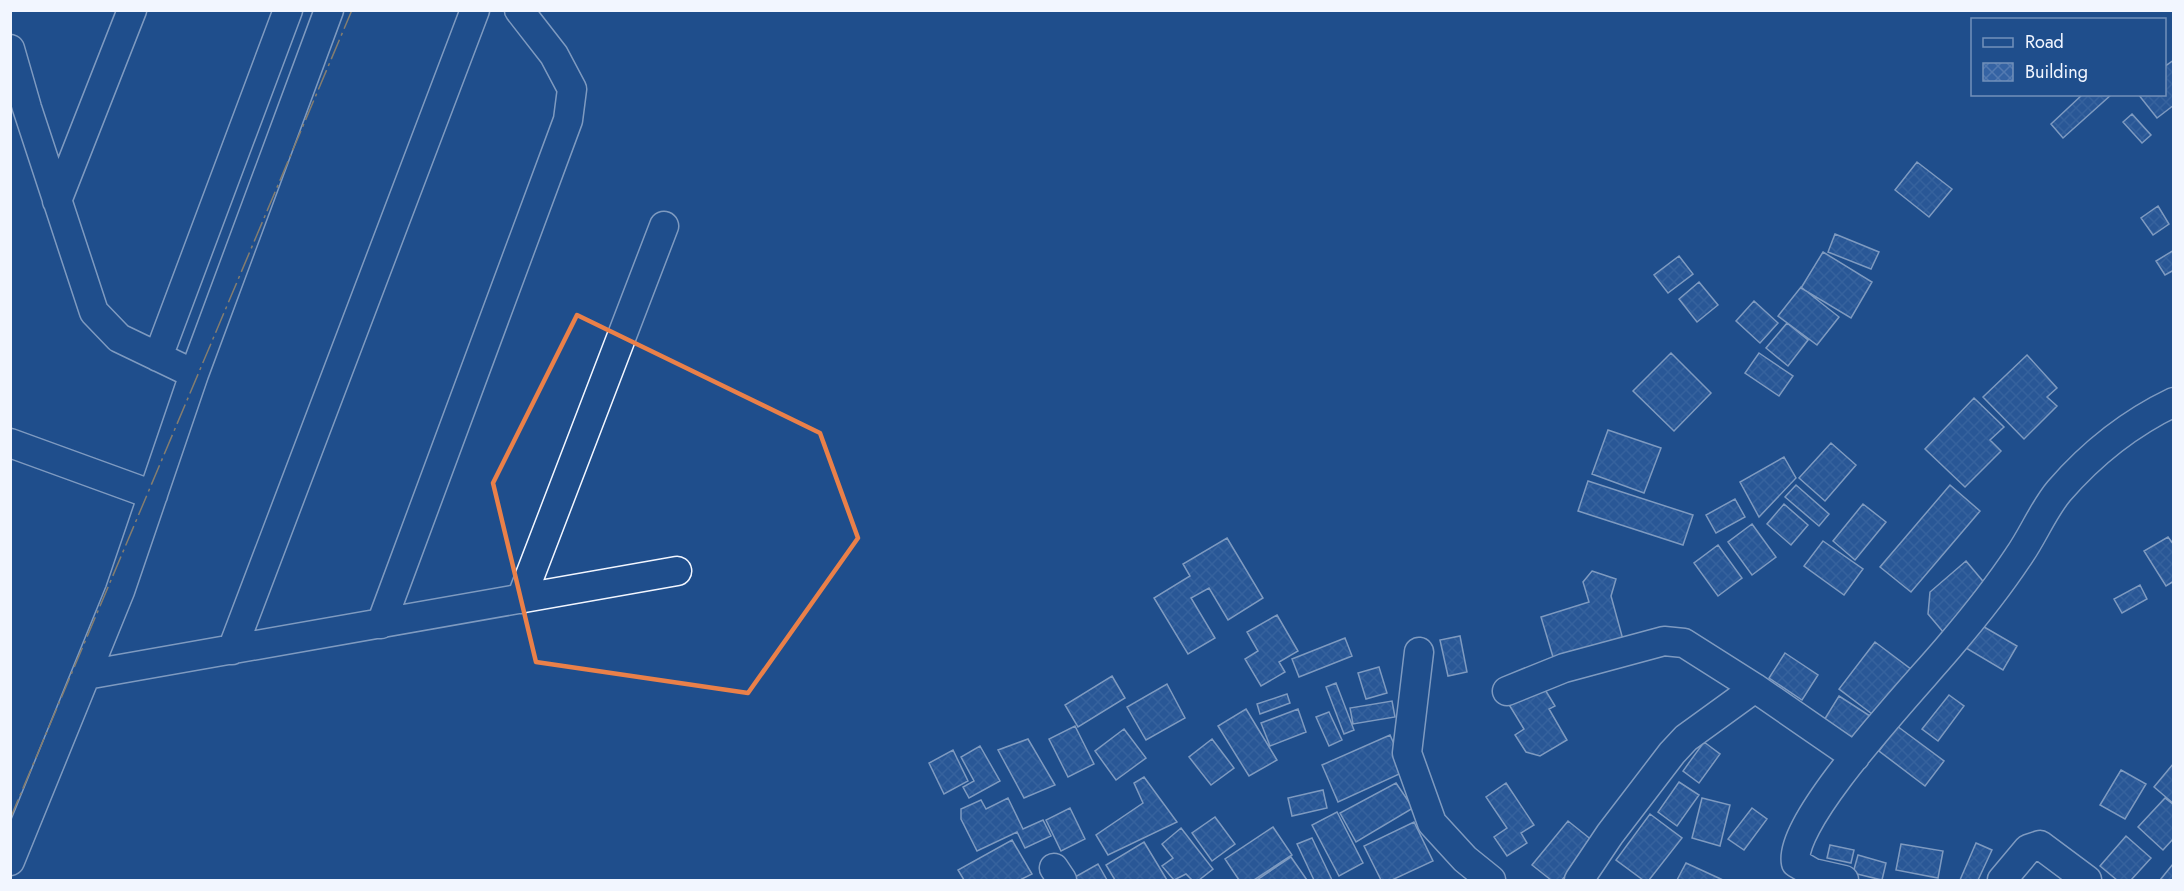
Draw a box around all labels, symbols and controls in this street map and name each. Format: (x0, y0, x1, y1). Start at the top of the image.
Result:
legend (1971, 18, 2166, 96)
text: Road (2025, 29, 2064, 55)
text: Building (2025, 59, 2088, 85)

